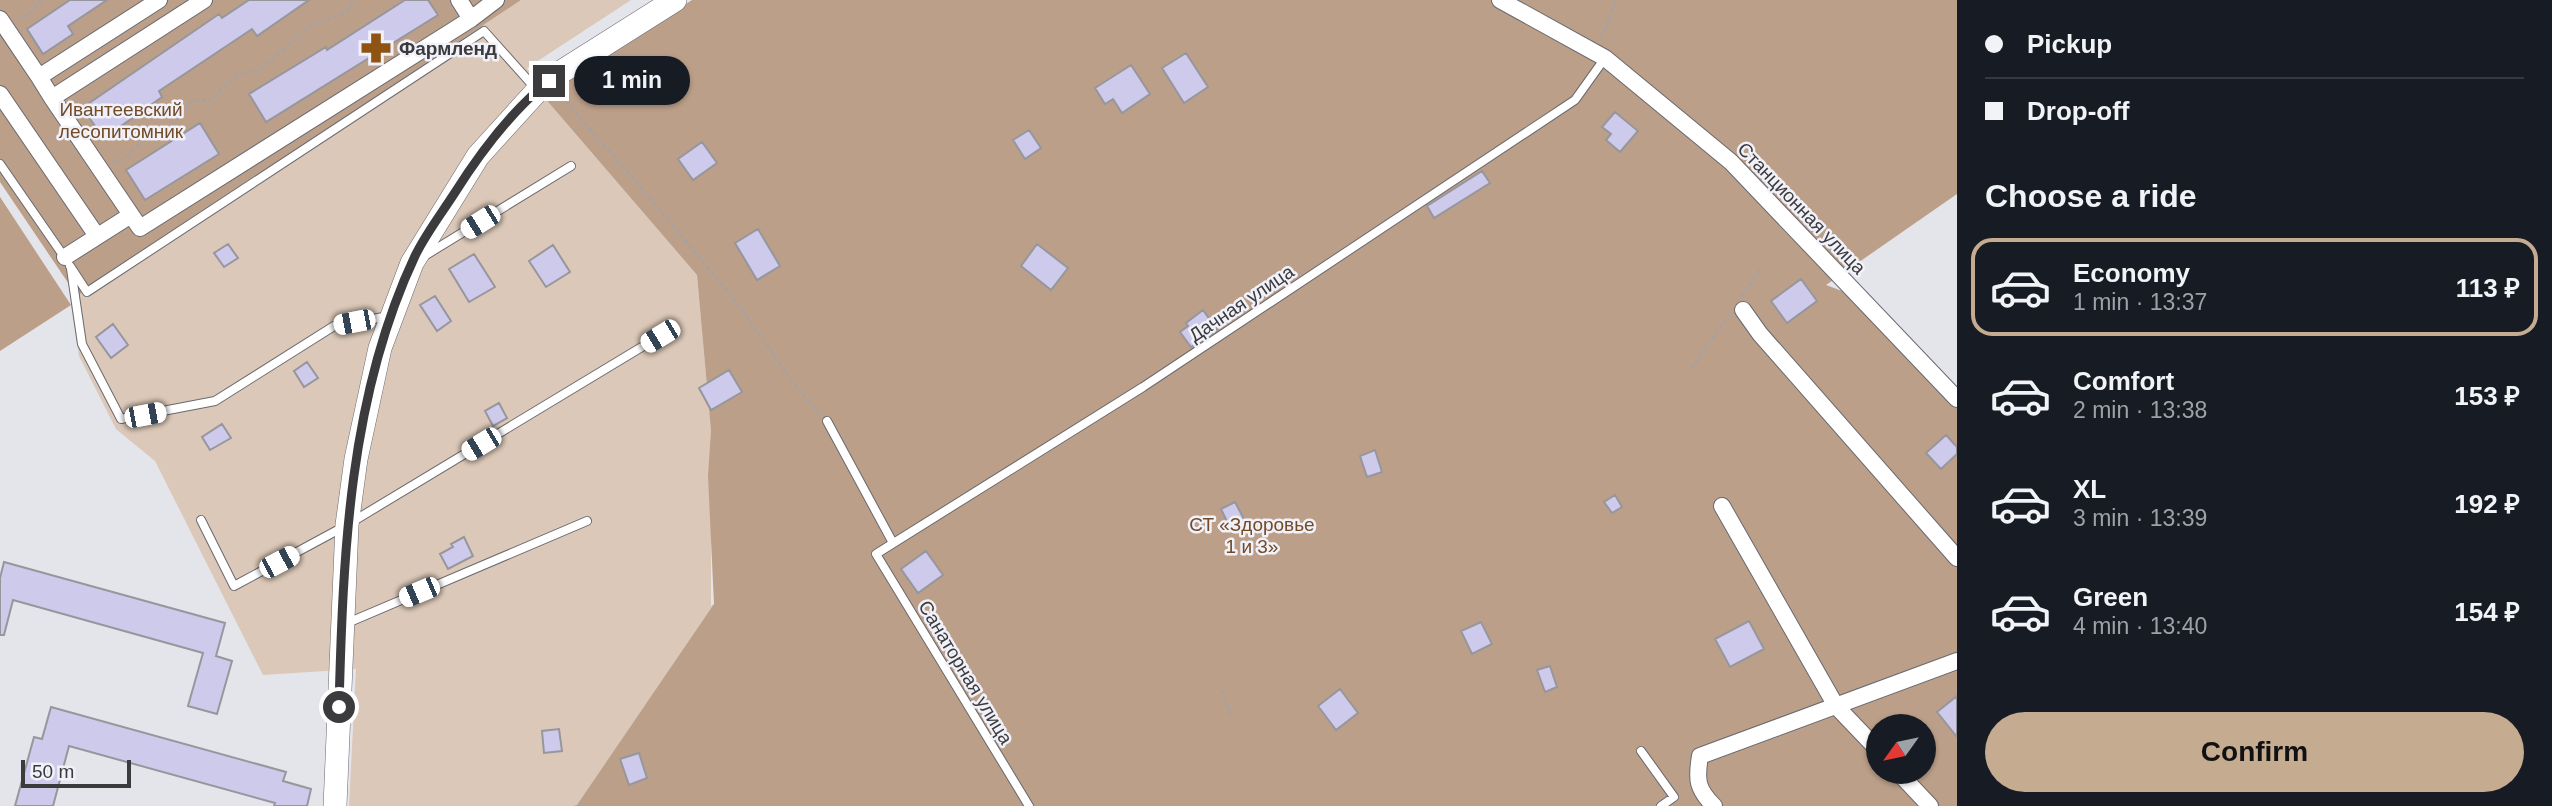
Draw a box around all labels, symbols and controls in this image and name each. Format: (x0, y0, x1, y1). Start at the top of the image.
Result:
text: Pickup (2027, 29, 2112, 59)
pharmacy icon: Фармленд (359, 31, 393, 65)
place label: Фармленд (399, 38, 497, 59)
callout: 1 min (574, 56, 689, 106)
route end (533, 65, 565, 97)
text: 1 min (602, 67, 662, 93)
text: Drop-off (2027, 96, 2130, 126)
park label: Ивантеевский лесопитомник (59, 99, 184, 142)
street label: Станционная улица (1733, 138, 1870, 279)
text: Choose a ride (1985, 178, 2197, 214)
car (457, 202, 504, 242)
icon: car (1989, 256, 2052, 319)
text: Economy (2073, 258, 2190, 288)
street label: Дачная улица (1185, 260, 1298, 346)
text: 113 ₽ (2456, 273, 2520, 303)
text: 1 min · 13:37 (2073, 289, 2207, 315)
car (332, 308, 377, 336)
car (637, 316, 684, 356)
icon: car (1989, 364, 2052, 427)
text: Comfort (2073, 366, 2174, 396)
text: 153 ₽ (2454, 381, 2520, 411)
text: 2 min · 13:38 (2073, 397, 2207, 423)
car (123, 401, 168, 429)
car (458, 424, 505, 464)
icon: car (1989, 472, 2052, 535)
text: XL (2073, 474, 2106, 504)
text: 192 ₽ (2454, 489, 2520, 519)
text: 3 min · 13:39 (2073, 505, 2207, 531)
park label: СТ «Здоровье 1 и 3» (1189, 514, 1315, 557)
car (256, 543, 303, 581)
car (396, 574, 443, 610)
icon: car (1989, 580, 2052, 643)
text: Green (2073, 582, 2148, 612)
street label: Санаторная улица (914, 597, 1017, 748)
text: 154 ₽ (2454, 597, 2520, 627)
text: 4 min · 13:40 (2073, 613, 2207, 639)
route start (323, 691, 355, 723)
button: Confirm (1985, 712, 2524, 792)
north arrow (1866, 714, 1936, 784)
map controls (1866, 714, 1936, 784)
scale bar (21, 757, 131, 789)
text: 50 m (32, 761, 74, 782)

